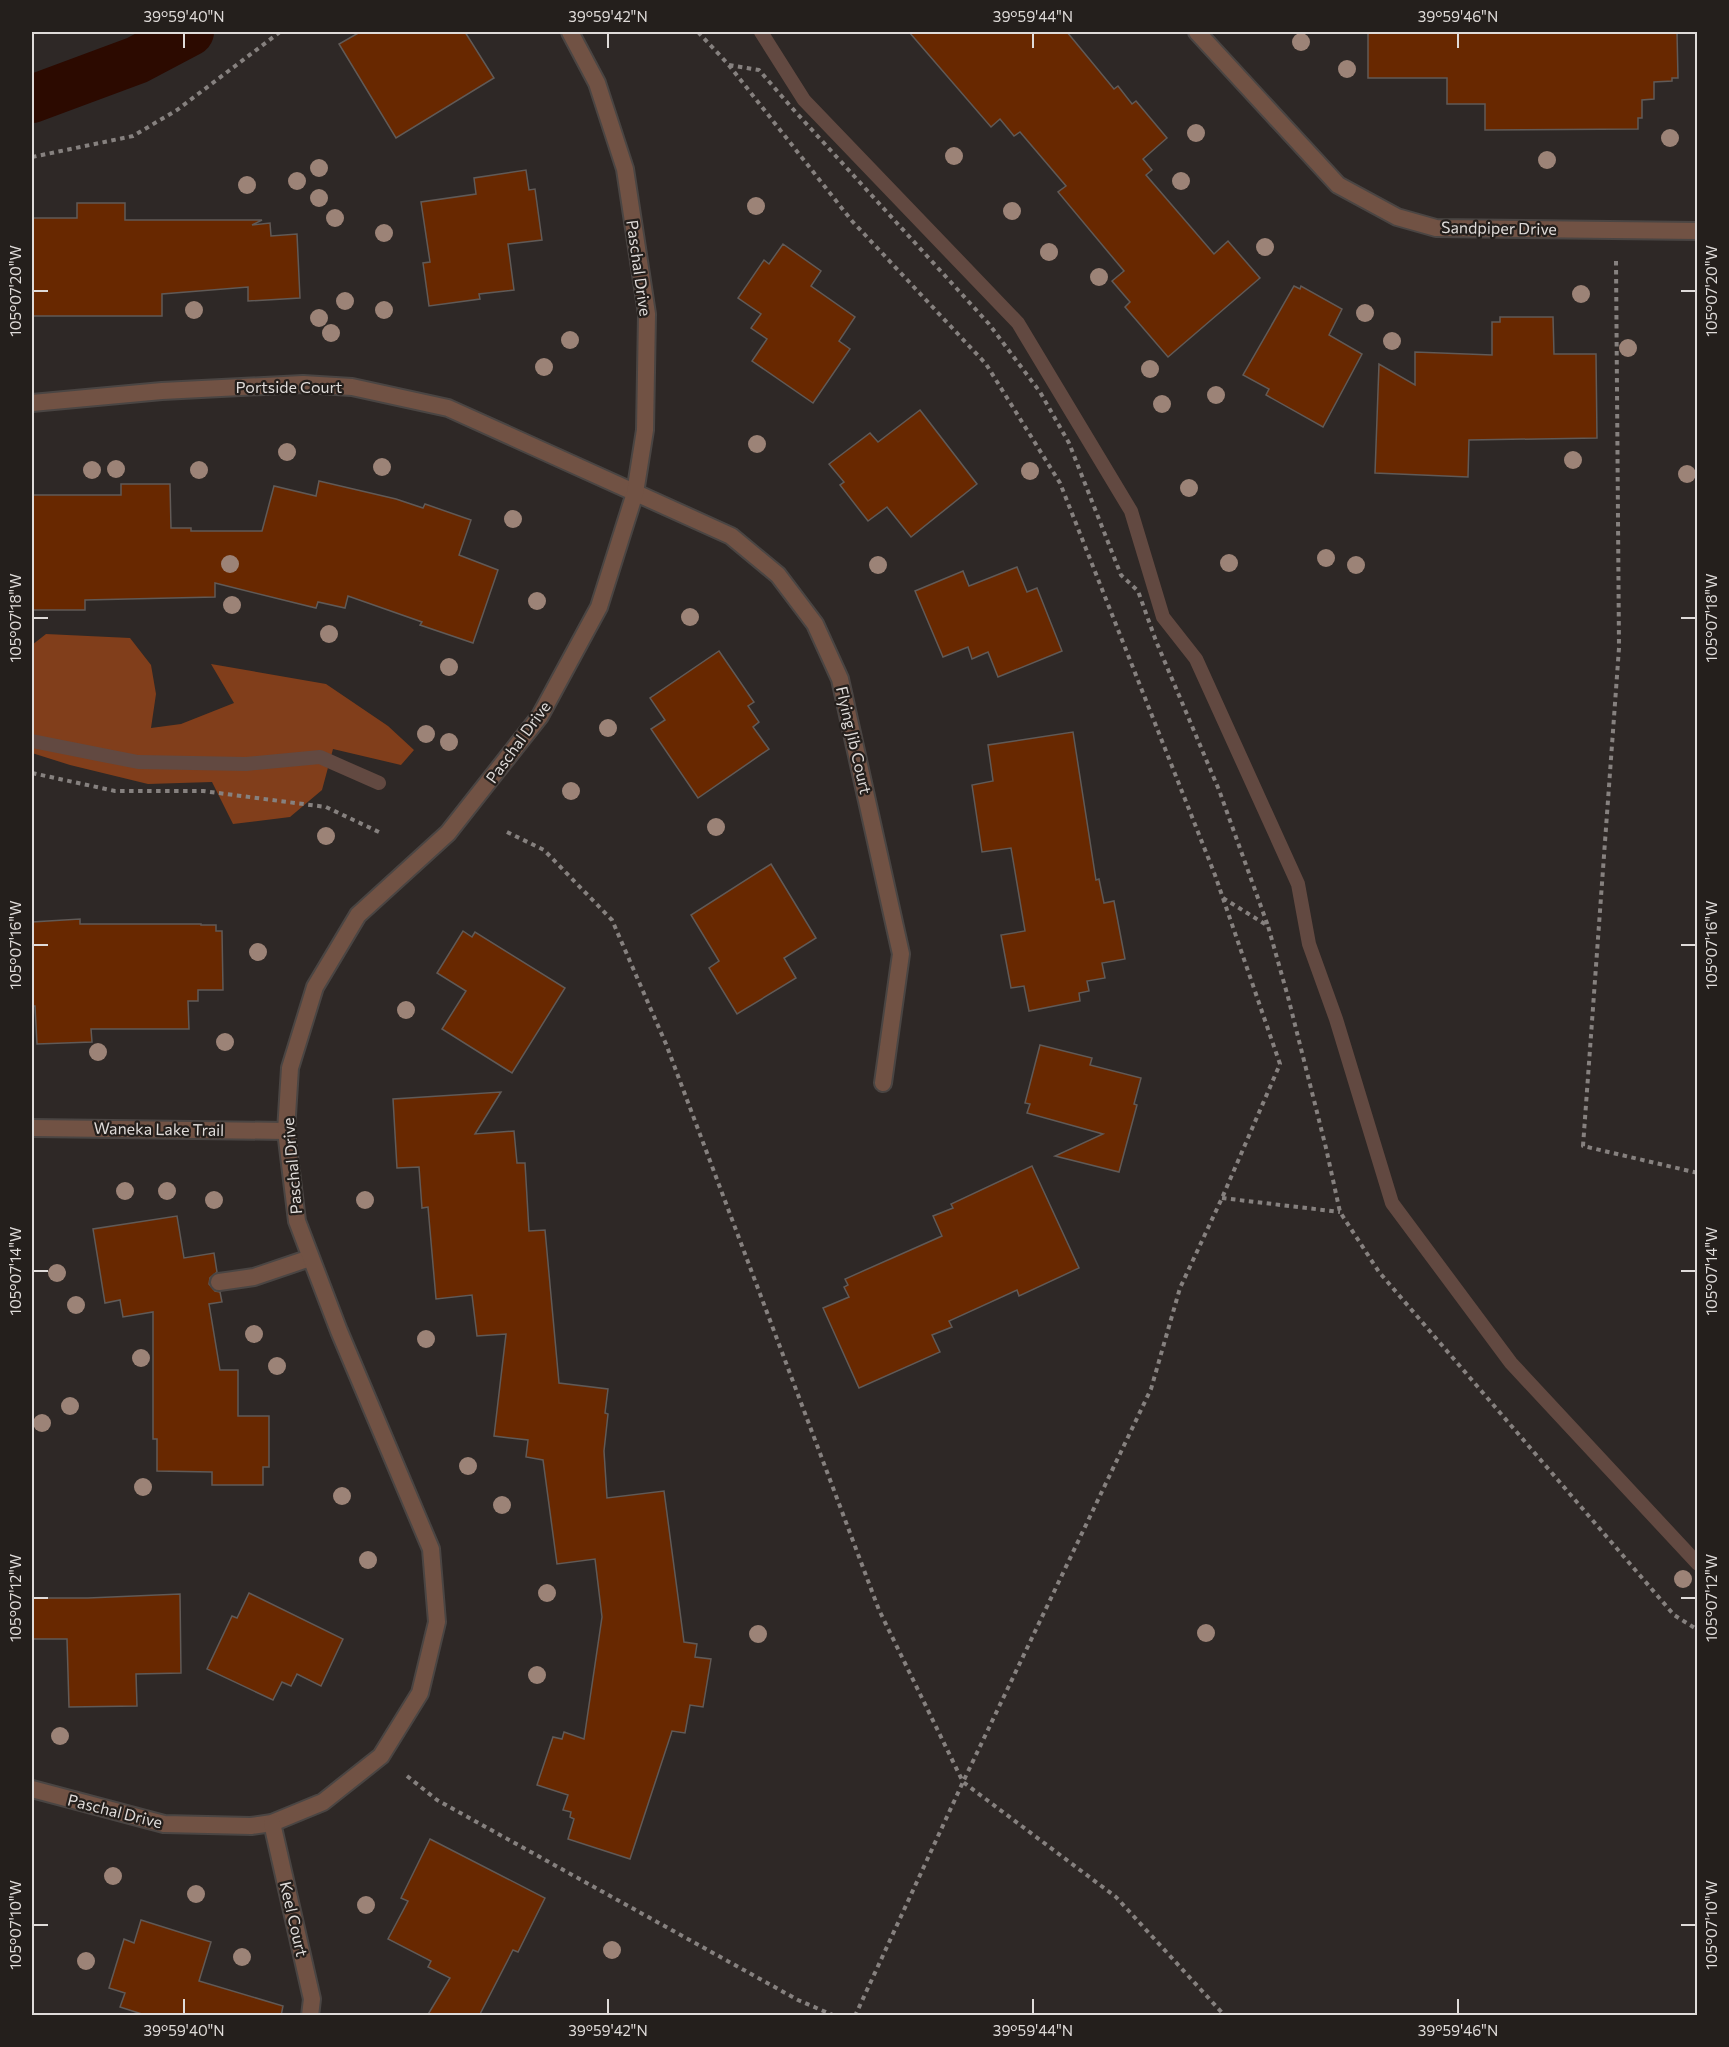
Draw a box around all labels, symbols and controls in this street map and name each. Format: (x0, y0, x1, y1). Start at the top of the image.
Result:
text: 39°59'40"N (143, 7, 225, 25)
text: 39°59'42"N (568, 7, 648, 25)
text: 39°59'44"N (993, 7, 1073, 25)
text: 39°59'46"N (1418, 7, 1498, 25)
street label: Sandpiper Drive (1441, 217, 1557, 238)
street label: Paschal Drive (623, 219, 656, 317)
text: 105°07'20"W (6, 245, 24, 337)
text: 105°07'20"W (1702, 245, 1720, 337)
street label: Portside Court (236, 377, 343, 396)
text: 105°07'18"W (6, 574, 24, 662)
text: 105°07'18"W (1702, 574, 1720, 662)
street label: Flying Jib Court (833, 684, 876, 796)
street label: Paschal Drive (481, 697, 554, 786)
text: 105°07'16"W (6, 901, 24, 989)
text: 105°07'16"W (1702, 901, 1720, 989)
street label: Paschal Drive (278, 1117, 305, 1215)
street label: Waneka Lake Trail (94, 1118, 224, 1139)
text: 105°07'14"W (6, 1227, 24, 1315)
text: 105°07'14"W (1702, 1227, 1720, 1315)
text: 105°07'12"W (6, 1554, 24, 1642)
text: 105°07'12"W (1702, 1554, 1720, 1642)
street label: Paschal Drive (66, 1790, 164, 1831)
street label: Keel Court (277, 1879, 312, 1959)
text: 105°07'10"W (6, 1880, 24, 1970)
text: 105°07'10"W (1702, 1880, 1720, 1970)
text: 39°59'40"N (143, 2021, 225, 2039)
text: 39°59'42"N (568, 2021, 648, 2039)
text: 39°59'44"N (993, 2021, 1073, 2039)
text: 39°59'46"N (1418, 2021, 1498, 2039)

